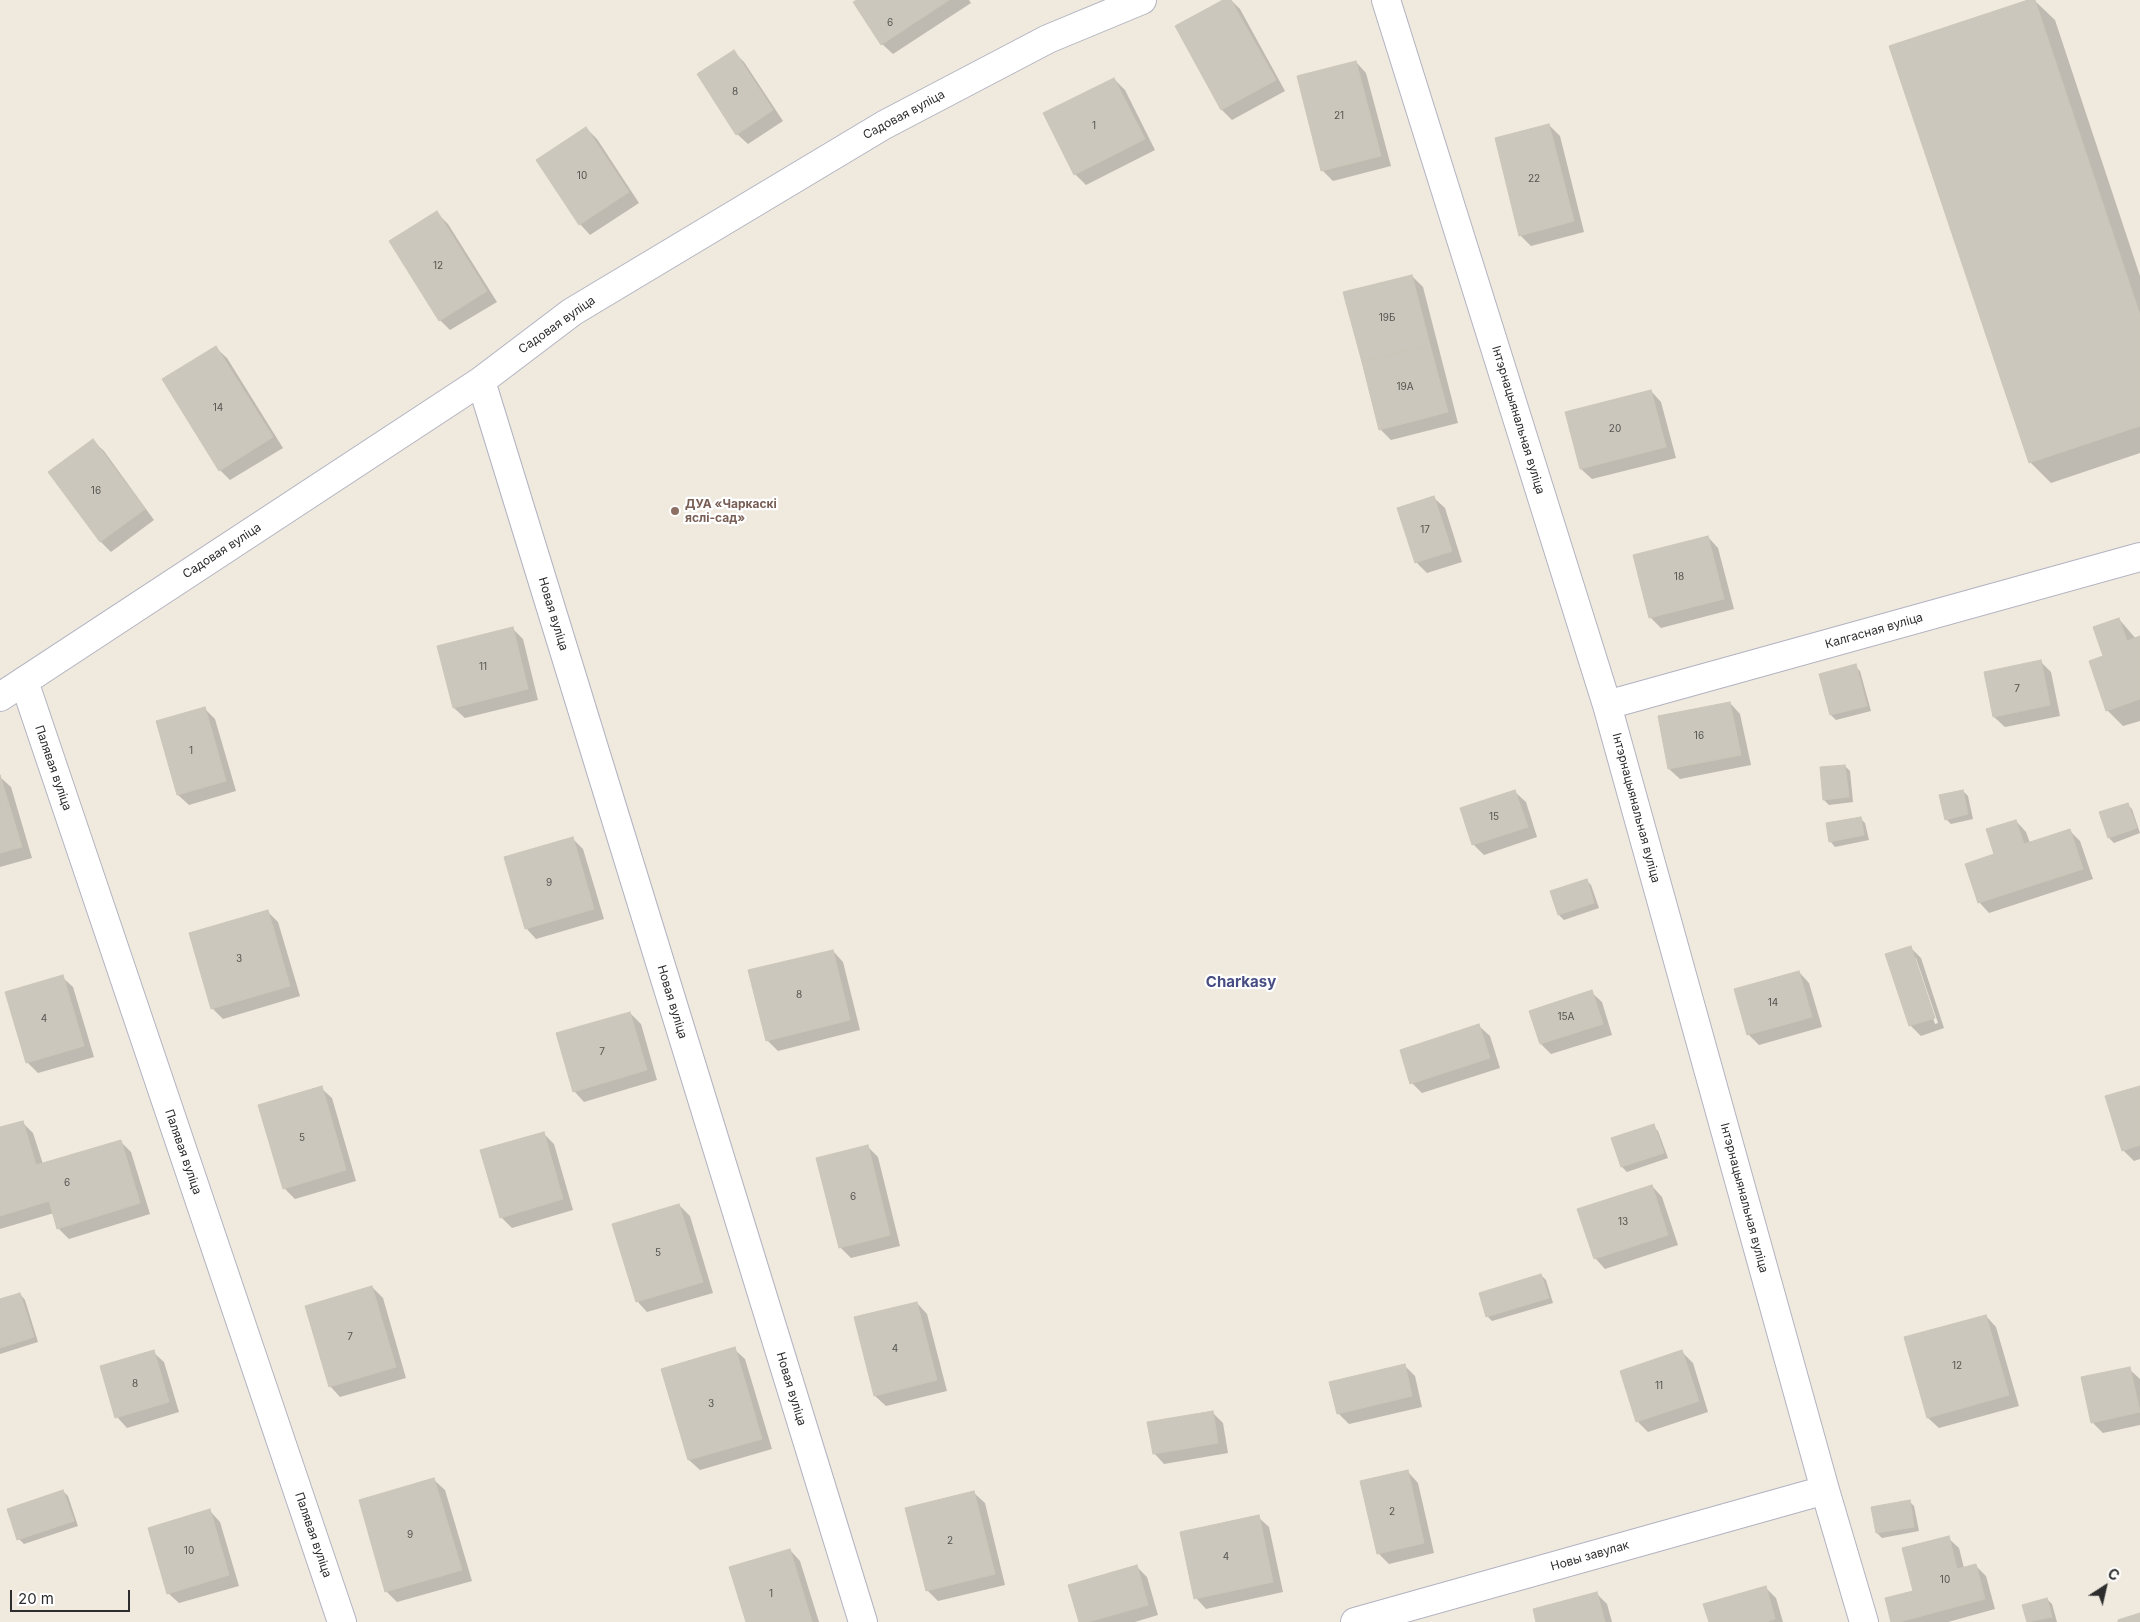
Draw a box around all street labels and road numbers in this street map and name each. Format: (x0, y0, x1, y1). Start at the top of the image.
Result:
street label: Садовая вуліца (861, 87, 947, 143)
street label: Садовая вуліца (516, 293, 598, 357)
street label: Інтэрнацыянальная вуліца (1489, 344, 1547, 496)
street label: Садовая вуліца (180, 520, 264, 582)
street label: Новая вуліца (535, 575, 571, 653)
street label: Калгасная вуліца (1823, 610, 1925, 652)
street label: Палявая вуліца (32, 723, 74, 813)
street label: Інтэрнацыянальная вуліца (1609, 732, 1663, 884)
street label: Новая вуліца (654, 963, 690, 1041)
street label: Палявая вуліца (162, 1107, 204, 1197)
street label: Інтэрнацыянальная вуліца (1717, 1122, 1771, 1274)
street label: Новая вуліца (773, 1350, 809, 1428)
street label: Палявая вуліца (292, 1490, 334, 1580)
street label: Новы завулак (1549, 1538, 1631, 1574)

